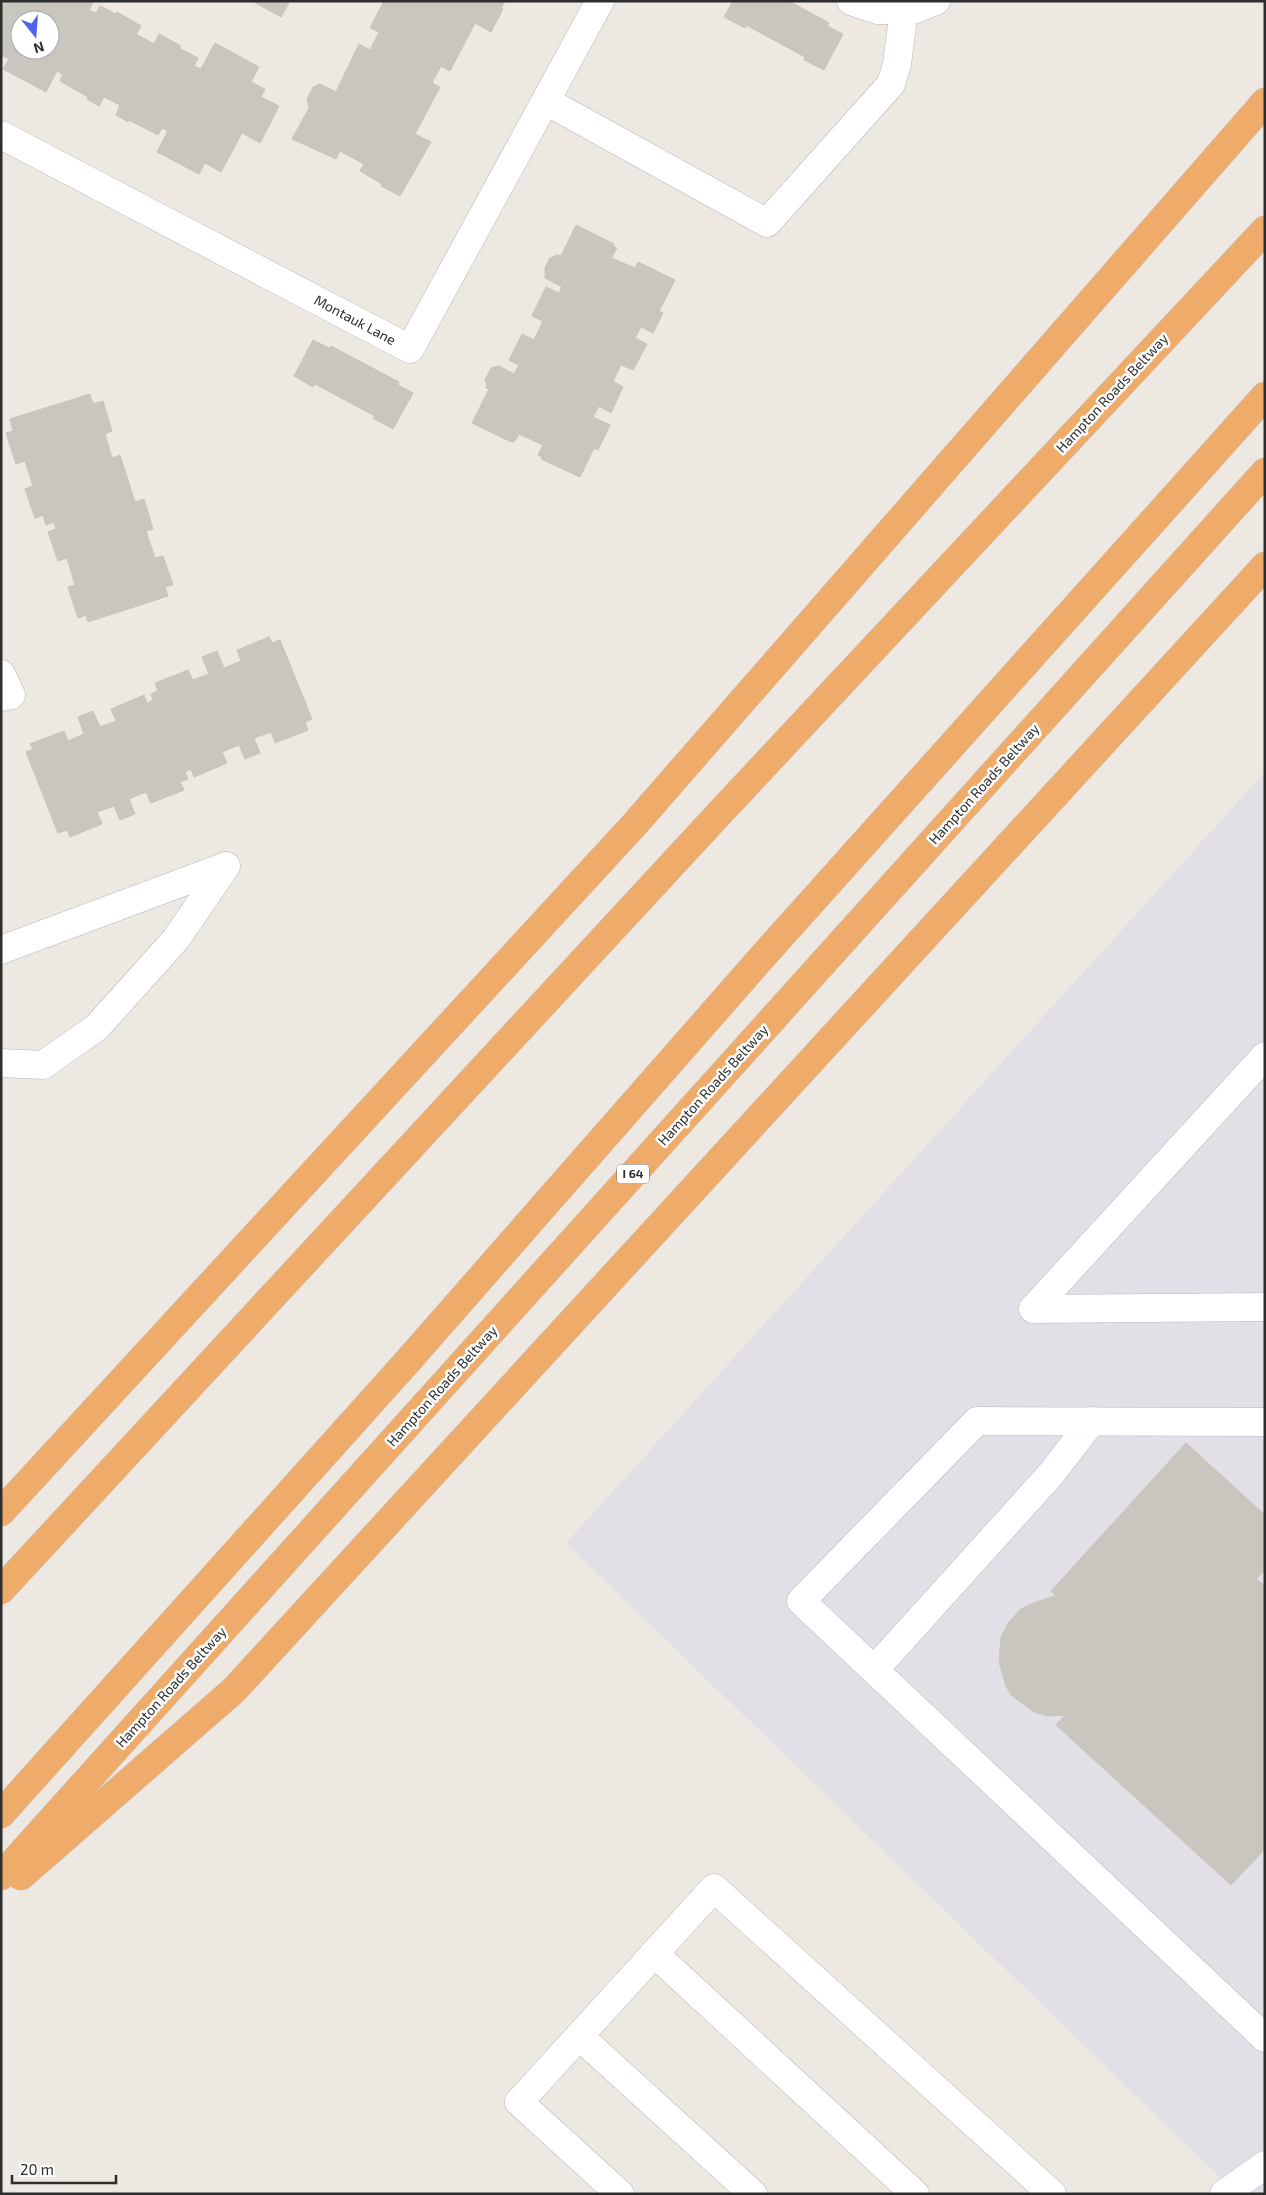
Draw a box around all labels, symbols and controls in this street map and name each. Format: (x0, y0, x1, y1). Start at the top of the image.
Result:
north arrow (10, 10, 60, 60)
text: N (32, 38, 46, 58)
street label: Montauk Lane (312, 291, 399, 348)
street label: Hampton Roads Beltway (1052, 329, 1172, 456)
street label: Hampton Roads Beltway (925, 719, 1043, 848)
street label: Hampton Roads Beltway (654, 1020, 772, 1149)
road number: I 64 (617, 1164, 649, 1184)
street label: Hampton Roads Beltway (383, 1321, 501, 1450)
street label: Hampton Roads Beltway (112, 1622, 230, 1751)
scale bar (12, 2152, 116, 2184)
text: 20 m (20, 2160, 54, 2178)

